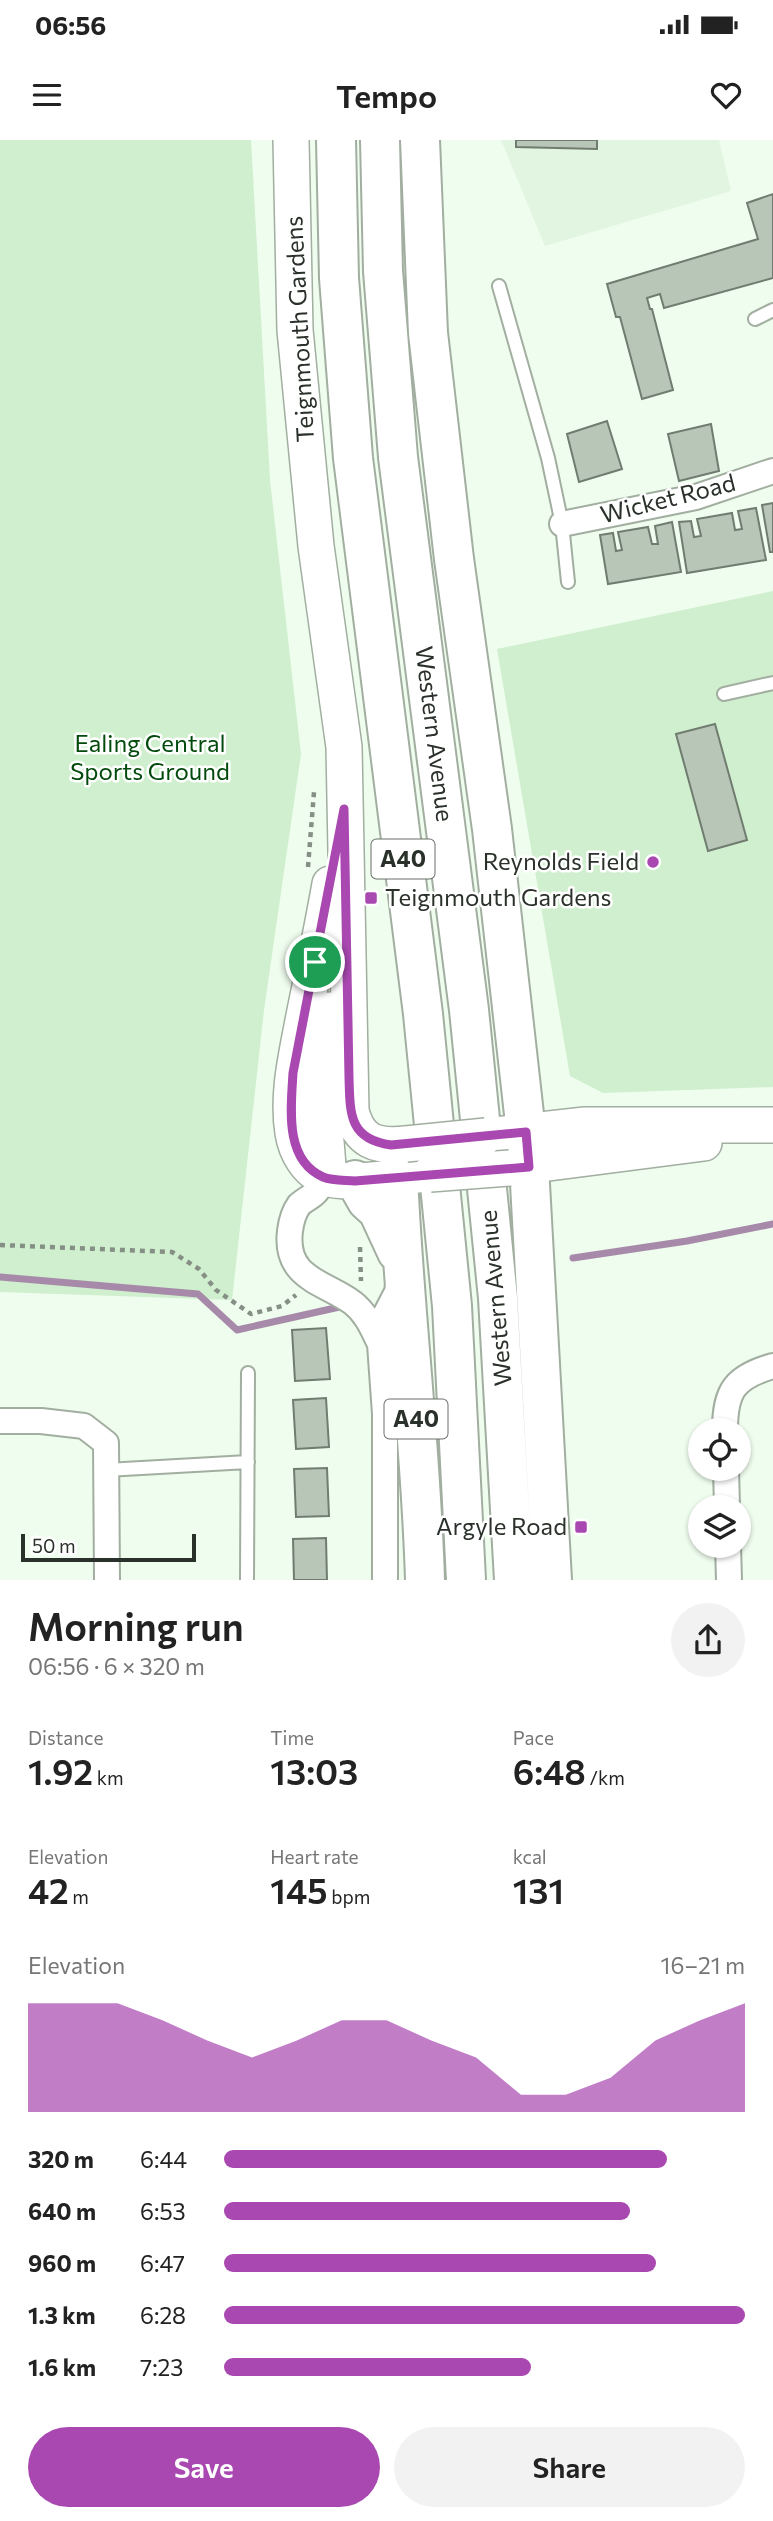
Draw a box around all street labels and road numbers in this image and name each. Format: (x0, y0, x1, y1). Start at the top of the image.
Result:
street label: Teignmouth Gardens (278, 215, 319, 443)
street label: Wicket Road (597, 467, 738, 528)
street label: Western Avenue (410, 644, 461, 823)
road number: A40 (372, 839, 434, 878)
street label: Western Avenue (472, 1209, 517, 1387)
road number: A40 (384, 1400, 448, 1438)

